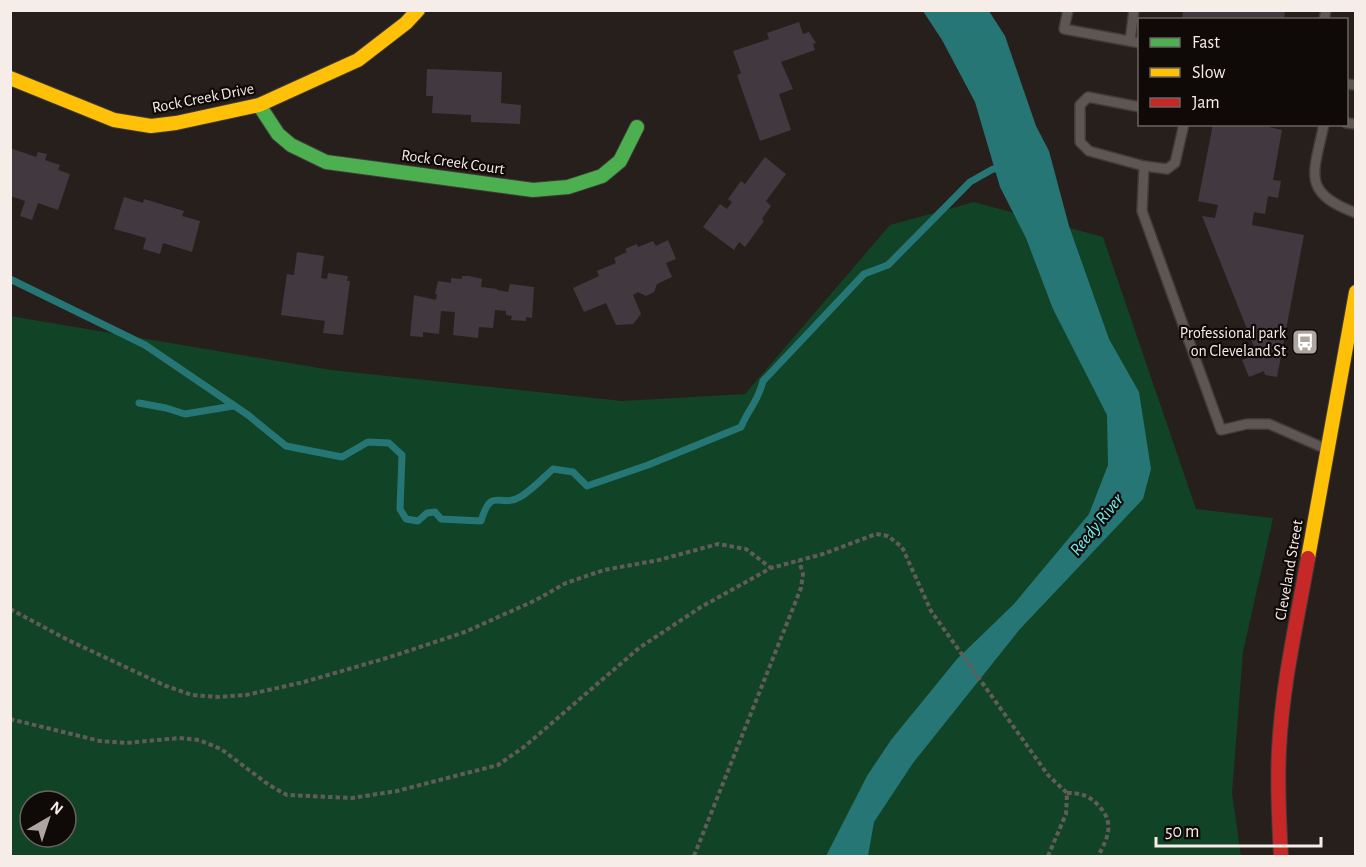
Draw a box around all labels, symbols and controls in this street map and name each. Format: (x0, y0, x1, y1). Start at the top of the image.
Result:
legend (1138, 18, 1348, 126)
text: Fast (1192, 34, 1220, 52)
text: Slow (1192, 64, 1225, 82)
street label: Rock Creek Drive (151, 80, 255, 116)
text: Jam (1192, 94, 1220, 112)
street label: Rock Creek Court (400, 147, 506, 177)
place label: Professional park on Cleveland St (1180, 325, 1287, 359)
bus stop icon: Professional park on Cleveland St (1290, 327, 1320, 357)
water label: Reedy River (1067, 490, 1128, 559)
street label: Cleveland Street (1272, 519, 1306, 621)
north arrow (18, 789, 78, 849)
text: N (47, 798, 66, 818)
scale bar (1156, 810, 1321, 848)
text: 50 m (1165, 823, 1199, 841)

